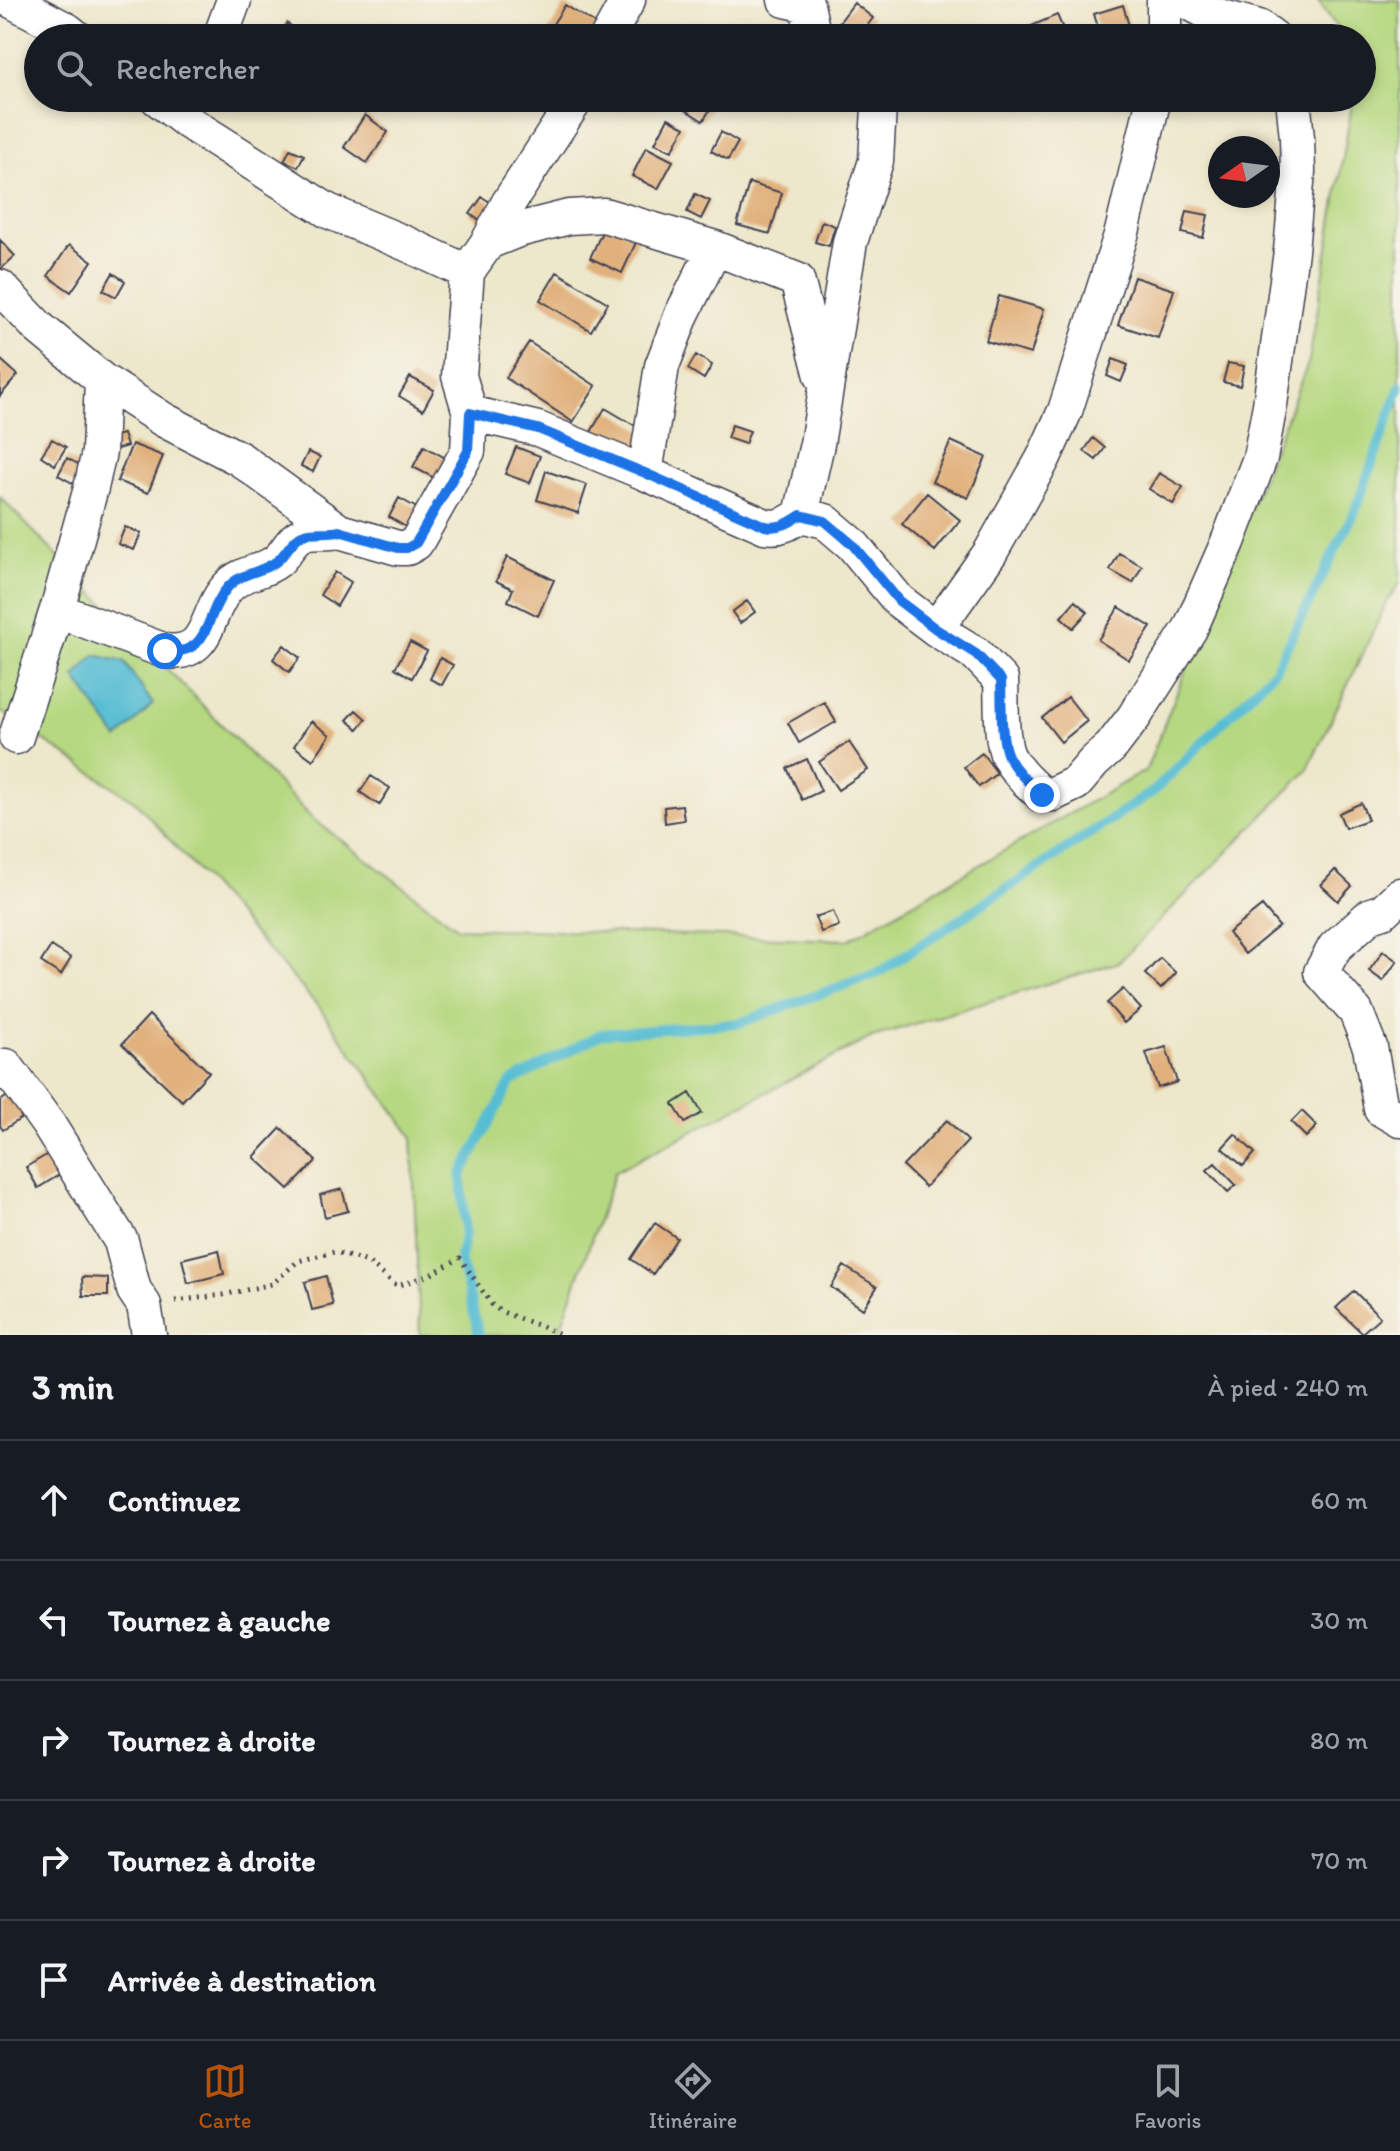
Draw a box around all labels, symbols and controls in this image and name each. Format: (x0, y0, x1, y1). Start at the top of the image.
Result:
search box (24, 24, 1376, 112)
icon: search (52, 46, 96, 90)
text: Rechercher (116, 50, 260, 87)
north arrow (1208, 136, 1280, 208)
route start (147, 633, 183, 669)
route end (1024, 777, 1060, 813)
text: 3 min (32, 1367, 114, 1408)
text: À pied · 240 m (1208, 1371, 1368, 1403)
icon: ahead (32, 1478, 76, 1522)
text: Continuez (108, 1482, 240, 1519)
text: 60 m (1311, 1484, 1368, 1516)
icon: left (32, 1598, 76, 1642)
text: Tournez à gauche (108, 1602, 330, 1639)
text: 30 m (1310, 1604, 1368, 1636)
icon: right (32, 1718, 76, 1762)
text: Tournez à droite (108, 1722, 316, 1759)
text: 80 m (1310, 1724, 1368, 1756)
icon: right (32, 1838, 76, 1882)
text: Tournez à droite (108, 1842, 316, 1879)
text: 70 m (1311, 1844, 1368, 1876)
icon: arrive (32, 1958, 76, 2002)
text: Arrivée à destination (108, 1962, 376, 1999)
tab: Carte (199, 2059, 252, 2134)
tab: Itinéraire (649, 2059, 737, 2134)
tab: Favoris (1134, 2059, 1201, 2134)

